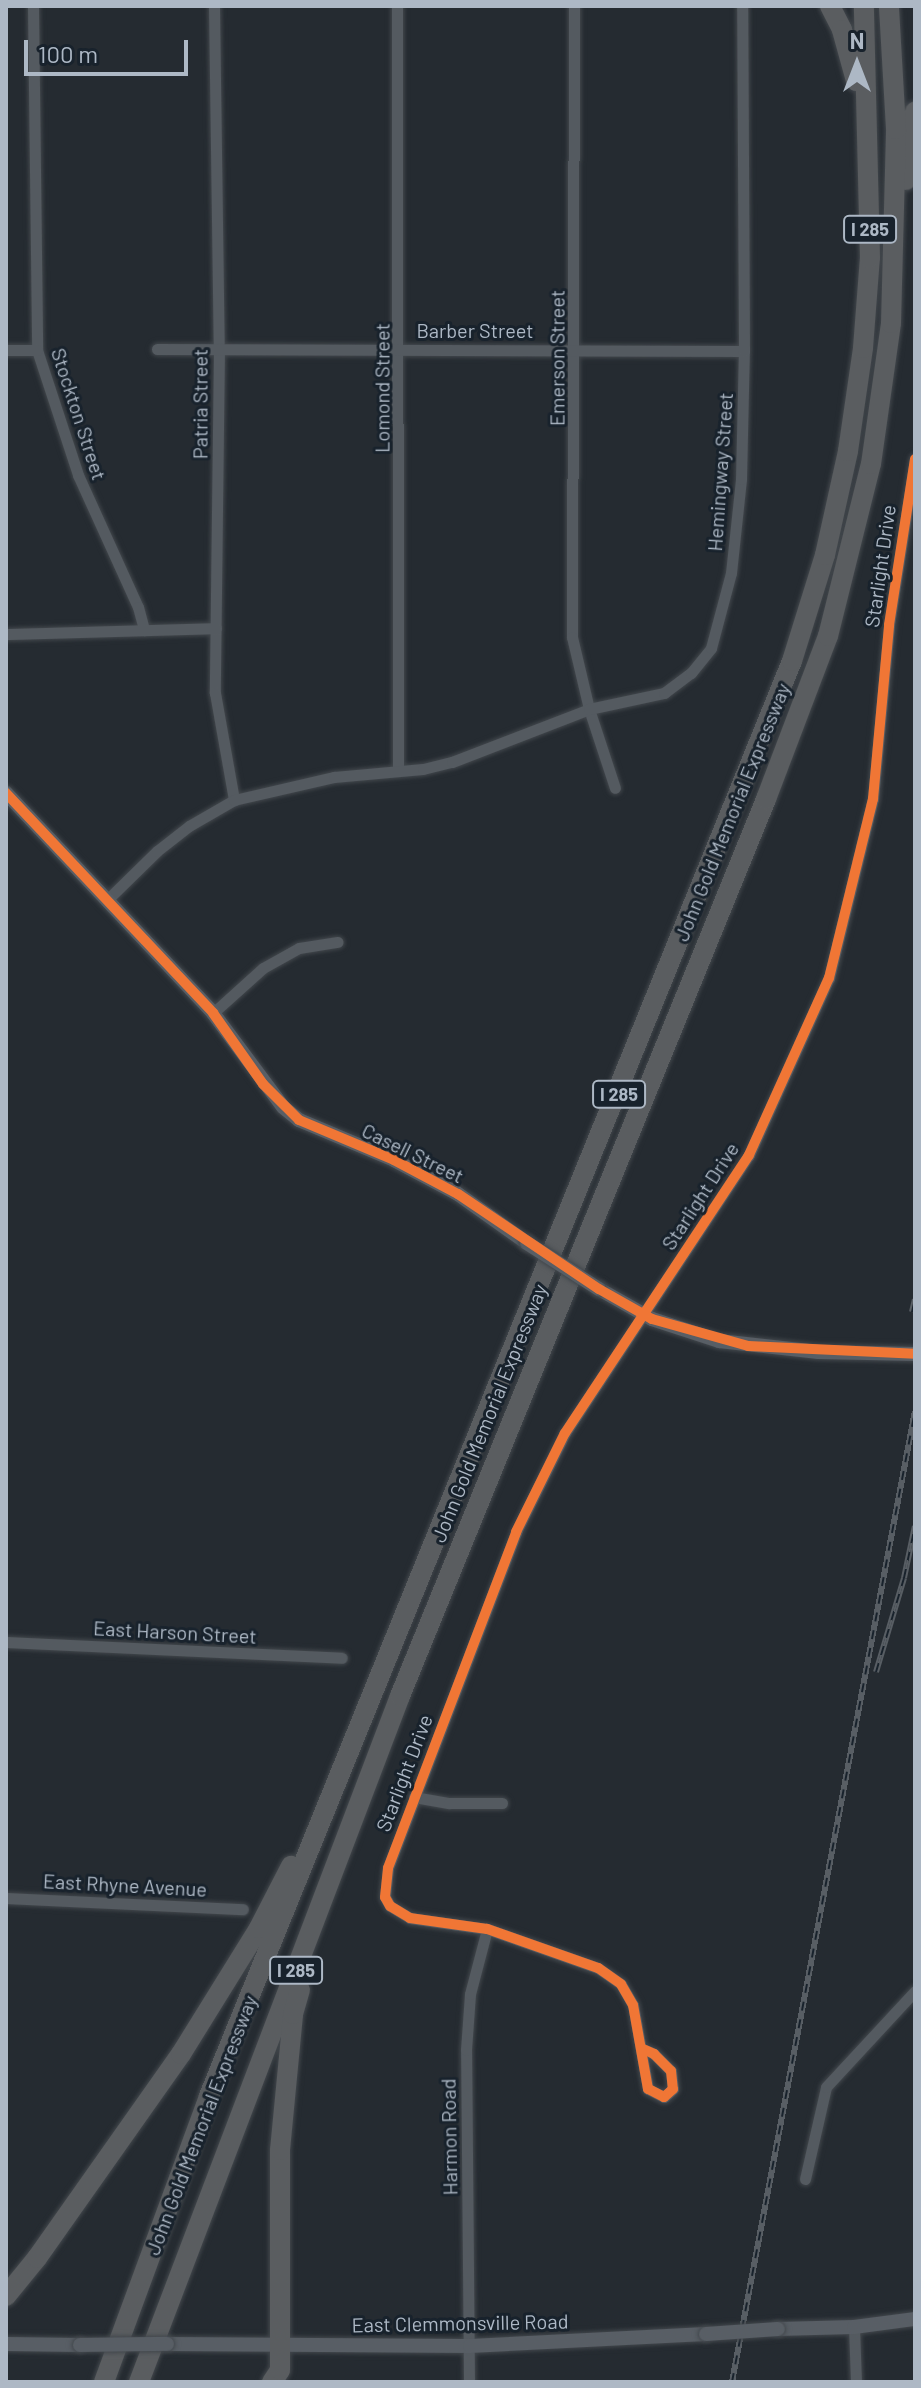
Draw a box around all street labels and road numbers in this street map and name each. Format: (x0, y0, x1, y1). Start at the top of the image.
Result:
road number: I 285 (842, 215, 898, 243)
street label: Emerson Street (545, 290, 569, 426)
street label: Barber Street (416, 318, 534, 342)
street label: Lomond Street (370, 323, 394, 453)
street label: Stockton Street (46, 345, 112, 483)
street label: Patria Street (188, 349, 212, 459)
street label: Hemingway Street (702, 392, 738, 552)
street label: Starlight Drive (860, 503, 900, 629)
street label: John Gold Memorial Expressway (669, 679, 795, 945)
road number: I 285 (591, 1080, 647, 1108)
street label: Casell Street (358, 1118, 468, 1188)
street label: Starlight Drive (656, 1138, 744, 1254)
street label: John Gold Memorial Expressway (426, 1280, 552, 1546)
street label: East Harson Street (93, 1616, 257, 1648)
street label: Starlight Drive (371, 1711, 437, 1835)
street label: East Rhyne Avenue (42, 1869, 208, 1901)
road number: I 285 (268, 1956, 324, 1984)
street label: John Gold Memorial Expressway (140, 1992, 262, 2258)
street label: Harmon Road (436, 2078, 462, 2196)
street label: East Clemmonsville Road (351, 2309, 569, 2337)

